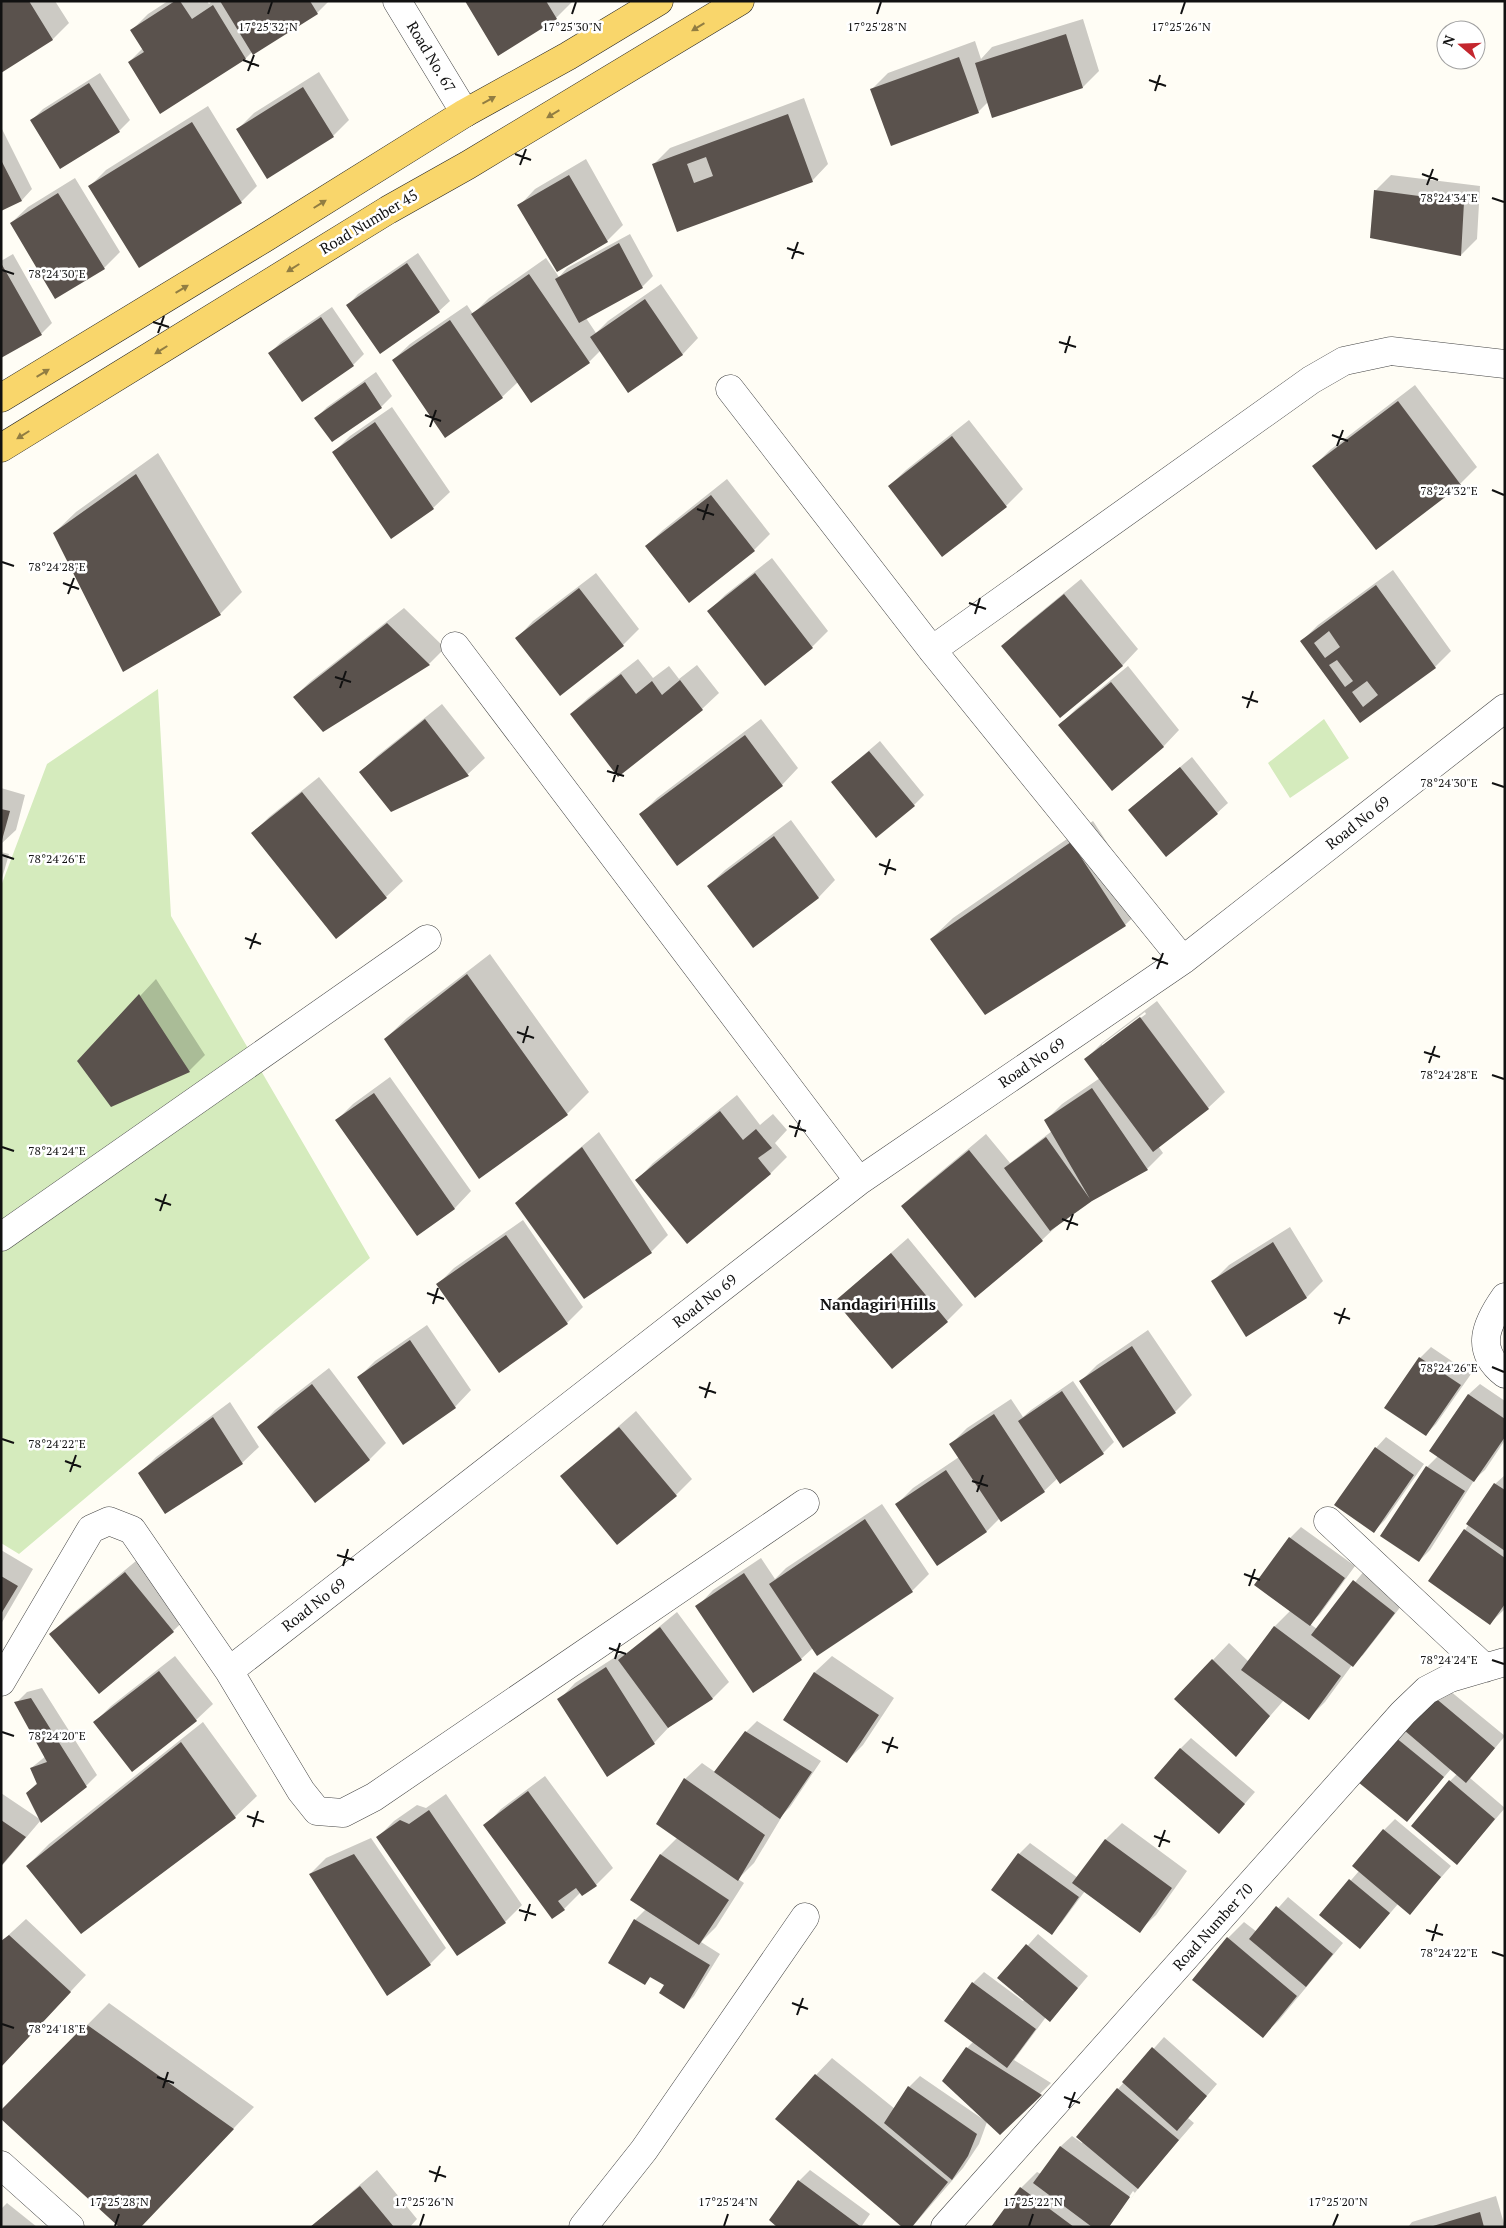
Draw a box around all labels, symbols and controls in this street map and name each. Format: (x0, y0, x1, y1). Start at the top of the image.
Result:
street label: Road No. 67 (403, 17, 461, 96)
text: 17°25'32"N (238, 19, 298, 34)
text: 17°25'30"N (542, 19, 602, 34)
text: 17°25'28"N (847, 19, 907, 34)
text: 17°25'26"N (1151, 19, 1211, 34)
north arrow (1436, 20, 1486, 70)
one-way arrow (692, 22, 705, 31)
text: N (1438, 32, 1459, 49)
one-way arrow (481, 96, 496, 104)
one-way arrow (547, 109, 560, 118)
street label: Road Number 45 (316, 184, 421, 258)
text: 78°24'34"E (1420, 190, 1478, 205)
one-way arrow (314, 199, 327, 208)
one-way arrow (287, 264, 300, 273)
text: 78°24'30"E (28, 266, 86, 281)
one-way arrow (175, 284, 188, 293)
one-way arrow (155, 345, 168, 354)
one-way arrow (36, 368, 49, 377)
one-way arrow (16, 430, 30, 439)
text: 78°24'32"E (1420, 483, 1478, 498)
text: 78°24'28"E (28, 559, 86, 574)
text: 78°24'30"E (1420, 775, 1478, 790)
street label: Road No 69 (1321, 791, 1393, 853)
text: 78°24'26"E (28, 851, 86, 866)
street label: Road No 69 (994, 1033, 1069, 1092)
text: 78°24'28"E (1420, 1067, 1478, 1082)
text: 78°24'24"E (28, 1143, 86, 1158)
street label: Road No 69 (668, 1269, 740, 1331)
district label: Nandagiri Hills (820, 1293, 936, 1315)
text: 78°24'26"E (1420, 1360, 1478, 1375)
text: 78°24'22"E (28, 1436, 86, 1451)
street label: Road No 69 (277, 1573, 349, 1635)
text: 78°24'24"E (1420, 1652, 1478, 1667)
text: 78°24'20"E (28, 1728, 86, 1743)
street label: Road Number 70 (1168, 1878, 1257, 1974)
text: 78°24'22"E (1420, 1945, 1478, 1960)
text: 78°24'18"E (28, 2021, 86, 2036)
text: 17°25'28"N (89, 2194, 149, 2209)
text: 17°25'26"N (394, 2194, 454, 2209)
text: 17°25'24"N (698, 2194, 758, 2209)
text: 17°25'22"N (1003, 2194, 1063, 2209)
text: 17°25'20"N (1308, 2194, 1368, 2209)

